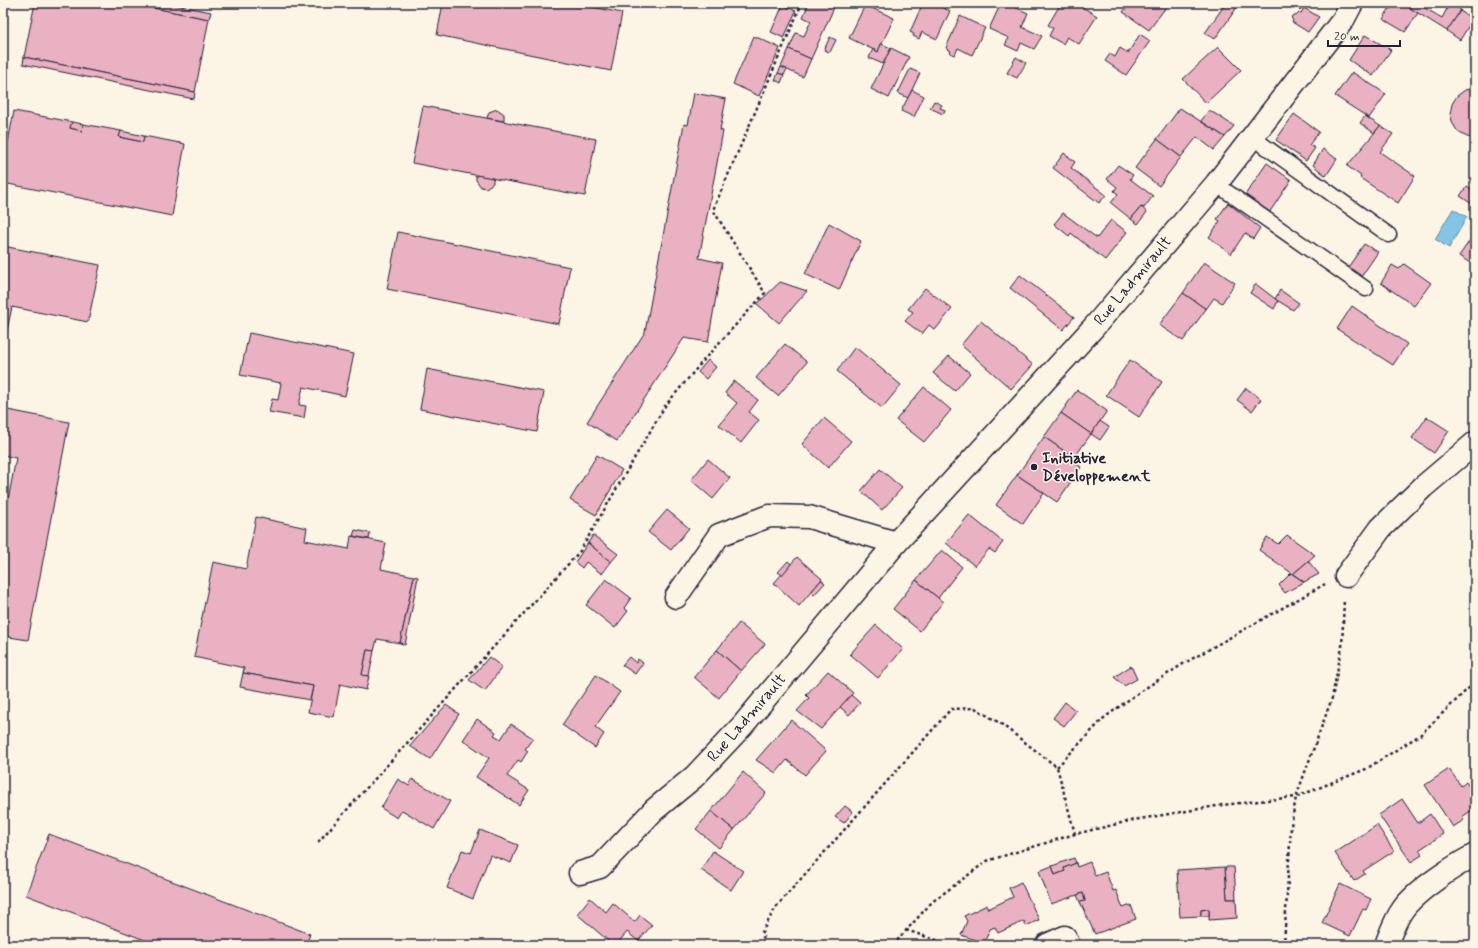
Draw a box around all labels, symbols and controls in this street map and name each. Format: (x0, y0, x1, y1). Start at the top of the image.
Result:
scale bar (1328, 22, 1400, 48)
text: 20 m (1334, 29, 1360, 45)
street label: Rue Ladmirault (1089, 231, 1177, 330)
place label: Initiative Développement (1042, 448, 1151, 487)
marker: Initiative Développement (1029, 462, 1039, 472)
street label: Rue Ladmirault (703, 669, 792, 767)

